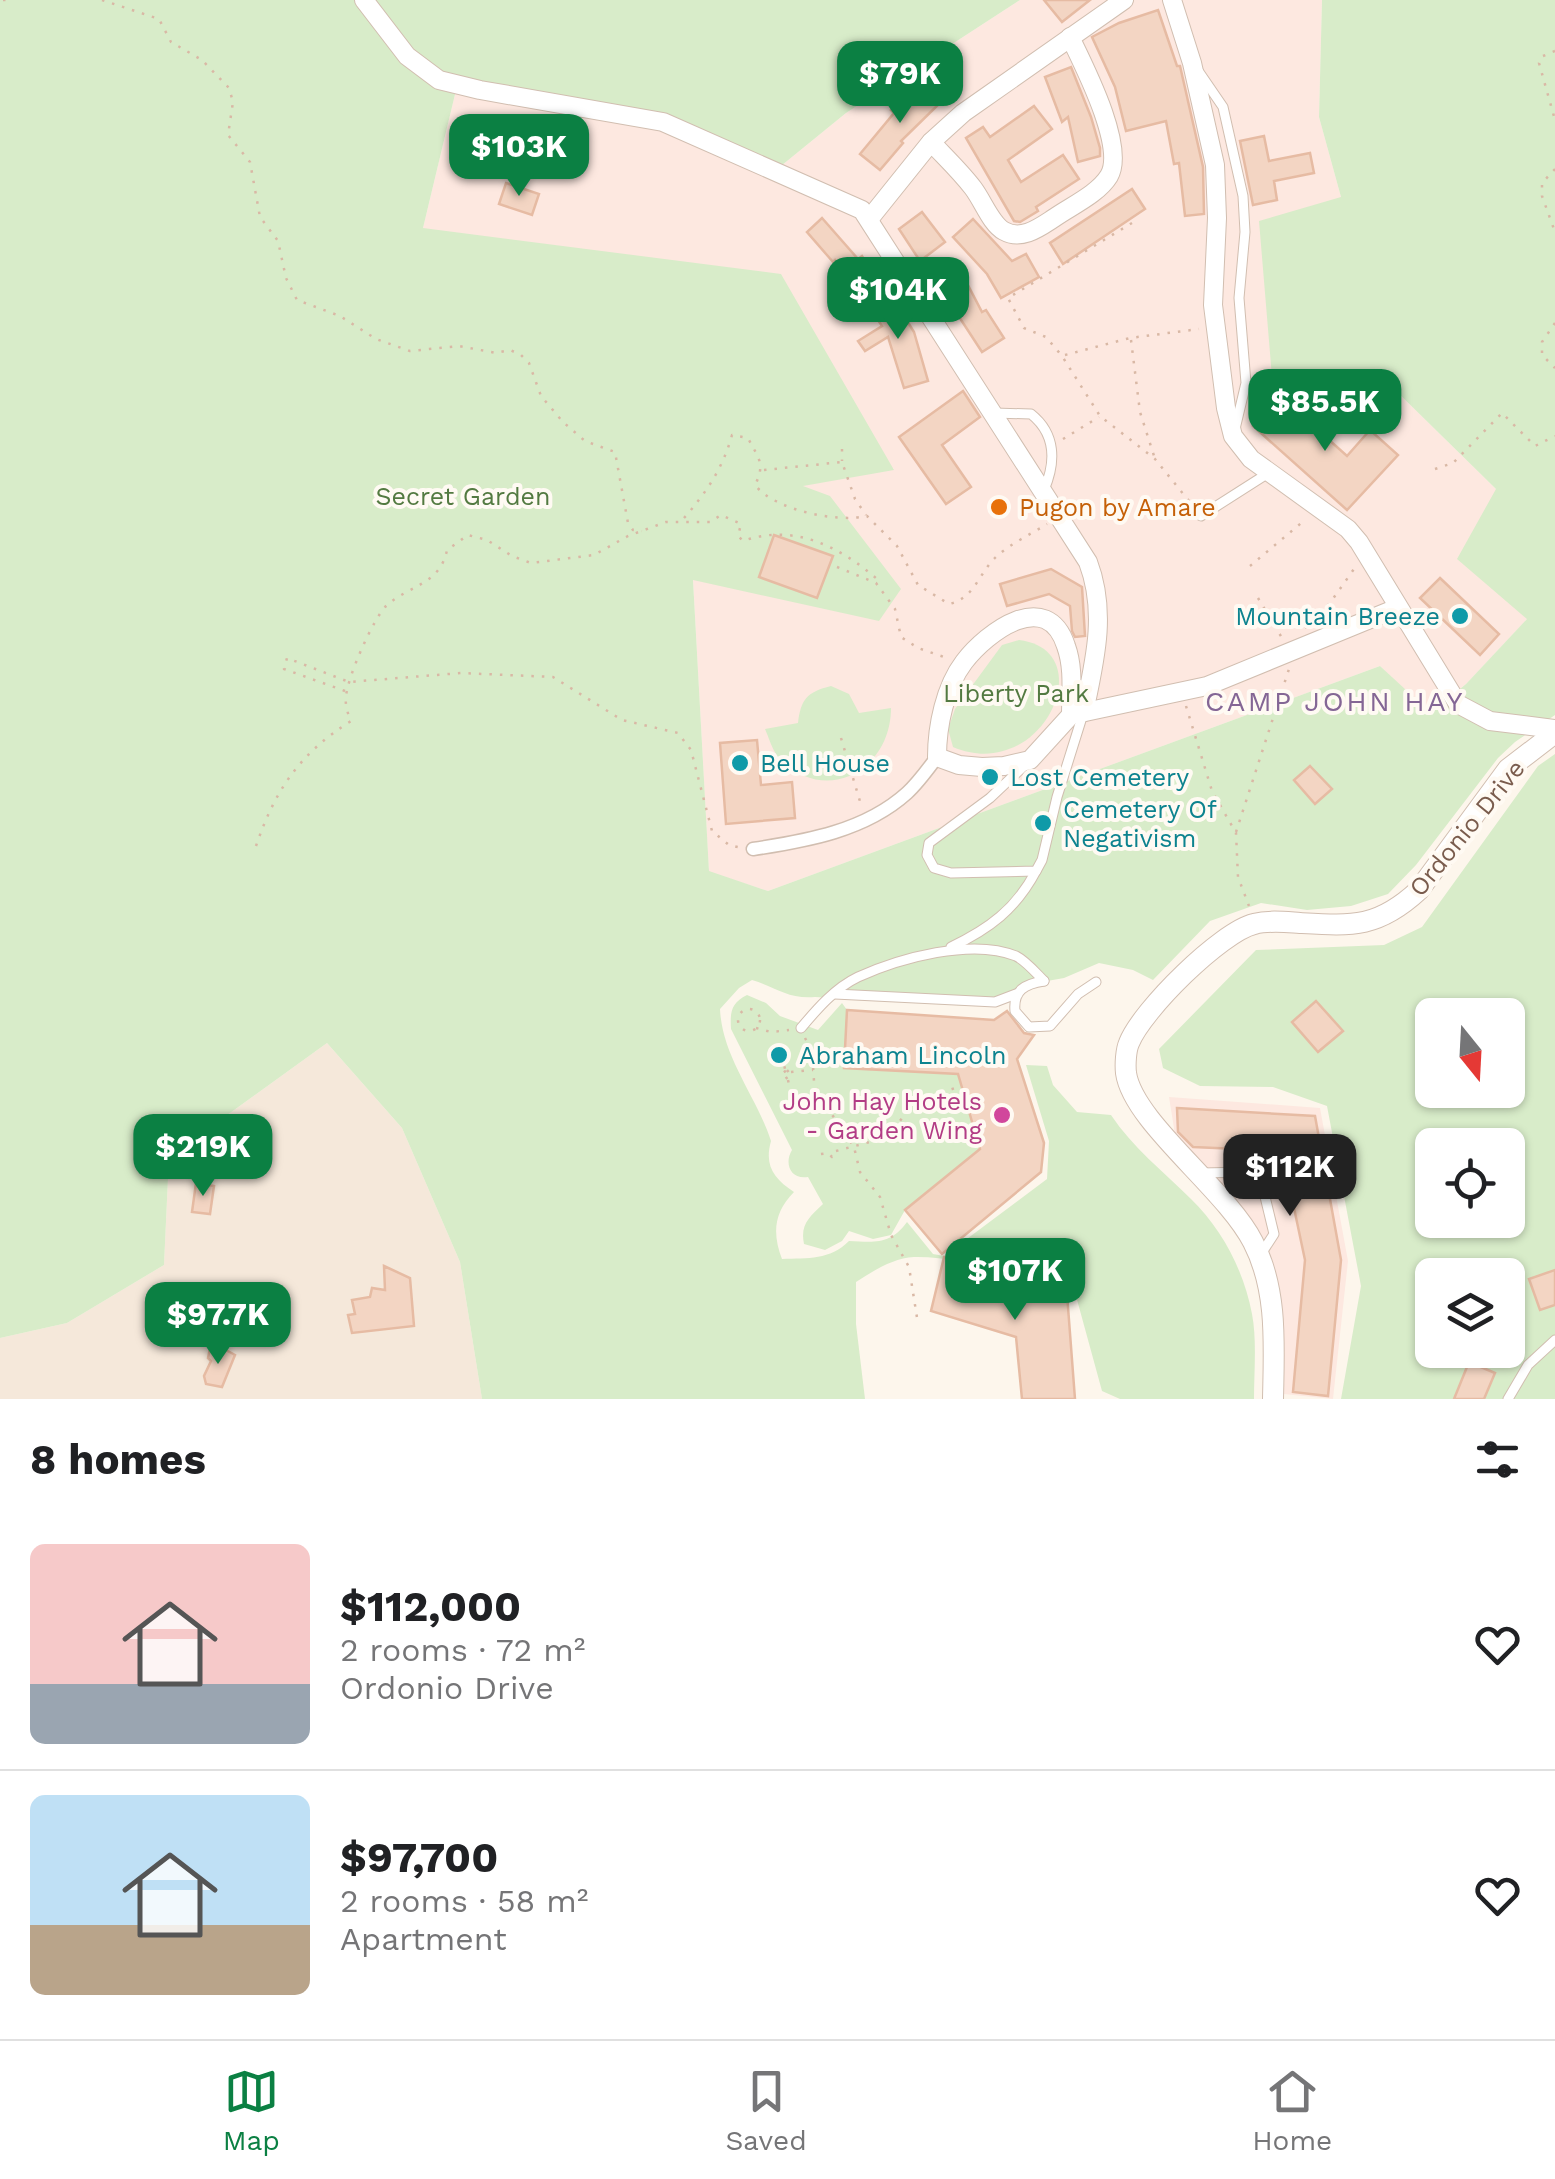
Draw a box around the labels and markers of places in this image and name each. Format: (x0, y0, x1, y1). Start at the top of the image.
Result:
pin: $79K (841, 41, 959, 126)
pin: $103K (449, 114, 589, 199)
pin: $104K (828, 257, 968, 342)
pin: $85.5K (1244, 369, 1406, 454)
place label: Pugon by Amare (1019, 493, 1216, 522)
marker: Pugon by Amare (988, 496, 1010, 518)
place label: Mountain Breeze (1235, 602, 1440, 631)
marker: Mountain Breeze (1449, 605, 1471, 627)
place label: Bell House (760, 749, 890, 778)
marker: Bell House (729, 752, 751, 774)
place label: Lost Cemetery (1010, 763, 1189, 792)
marker: Lost Cemetery (979, 766, 1001, 788)
place label: Cemetery Of Negativism (1063, 795, 1217, 853)
marker: Cemetery Of Negativism (1032, 812, 1054, 834)
place label: Abraham Lincoln (799, 1041, 1006, 1070)
marker: Abraham Lincoln (768, 1044, 790, 1066)
place label: John Hay Hotels - Garden Wing (782, 1087, 983, 1145)
marker: John Hay Hotels - Garden Wing (991, 1104, 1013, 1126)
pin: $219K (133, 1114, 273, 1199)
pin: $112K (1220, 1134, 1360, 1219)
pin: $107K (945, 1238, 1085, 1323)
pin: $97.7K (137, 1282, 299, 1367)

